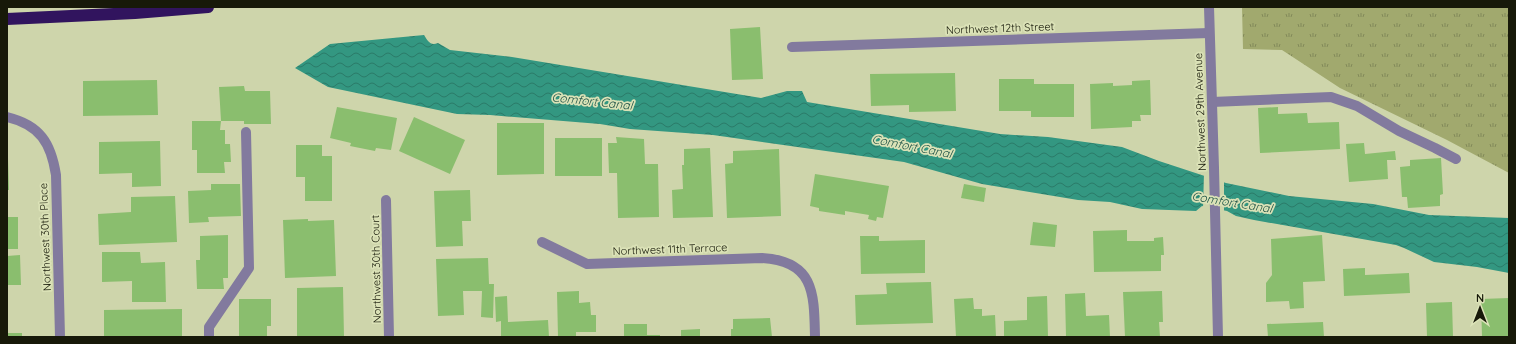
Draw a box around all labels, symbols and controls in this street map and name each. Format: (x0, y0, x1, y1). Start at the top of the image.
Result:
street label: Northwest 12th Street (946, 19, 1055, 37)
street label: Northwest 29th Avenue (1191, 53, 1209, 171)
water label: Comfort Canal (551, 89, 634, 113)
water label: Comfort Canal (871, 131, 954, 161)
street label: Northwest 30th Place (36, 183, 54, 291)
water label: Comfort Canal (1191, 188, 1274, 216)
street label: Northwest 30th Court (368, 214, 384, 323)
street label: Northwest 11th Terrace (612, 240, 728, 258)
north arrow (1460, 288, 1500, 328)
text: N (1476, 291, 1484, 305)

